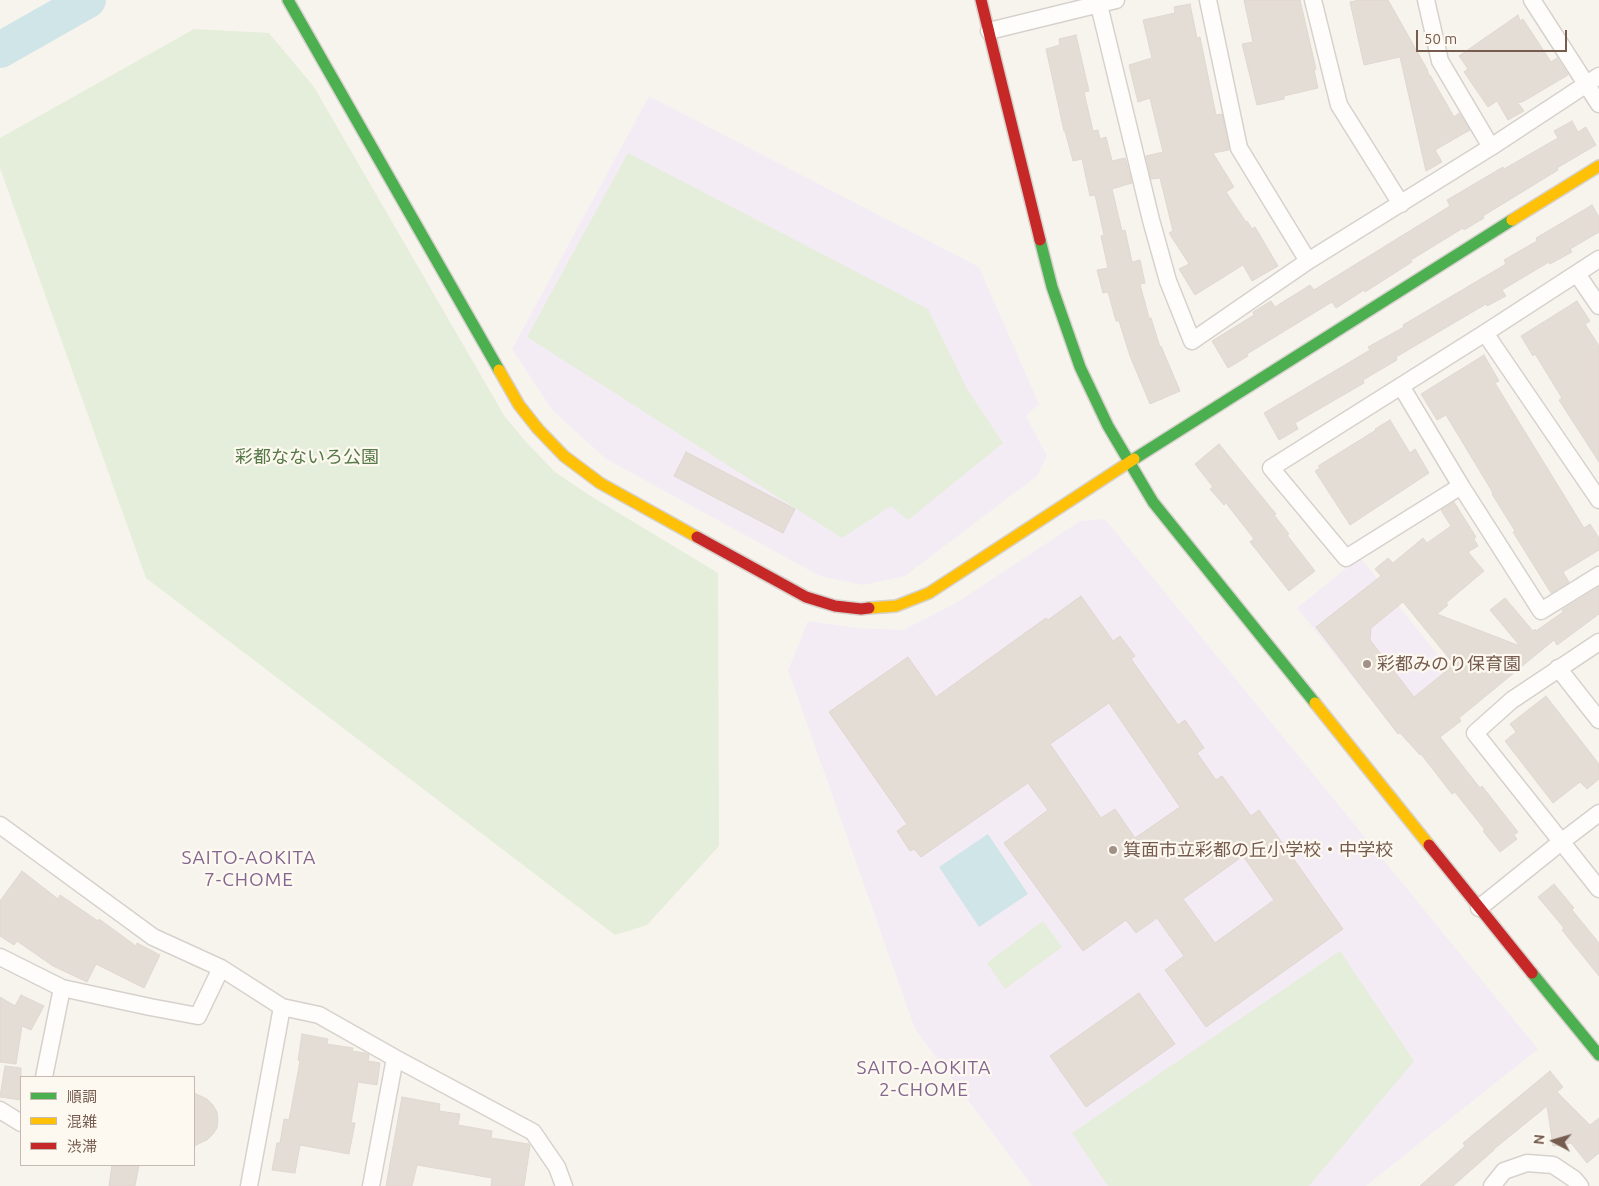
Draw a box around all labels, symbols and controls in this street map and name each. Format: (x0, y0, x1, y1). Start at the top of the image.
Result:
scale bar (1419, 20, 1570, 52)
text: 50 m (1424, 30, 1457, 47)
park label: 彩都なないろ公園 (235, 446, 379, 468)
place label: 彩都みのり保育園 (1377, 653, 1521, 675)
marker: 彩都みのり保育園 (1361, 658, 1373, 670)
place label: 箕面市立彩都の丘小学校・中学校 (1123, 839, 1393, 861)
marker: 箕面市立彩都の丘小学校・中学校 (1107, 844, 1119, 856)
district label: SAITO-AOKITA 7-CHOME (180, 847, 318, 891)
district label: SAITO-AOKITA 2-CHOME (855, 1057, 993, 1101)
legend (20, 1076, 195, 1166)
text: 順調 (67, 1088, 97, 1105)
text: 混雑 (67, 1113, 97, 1130)
north arrow (1529, 1116, 1579, 1166)
text: N (1531, 1133, 1548, 1145)
text: 渋滞 (67, 1138, 97, 1155)

